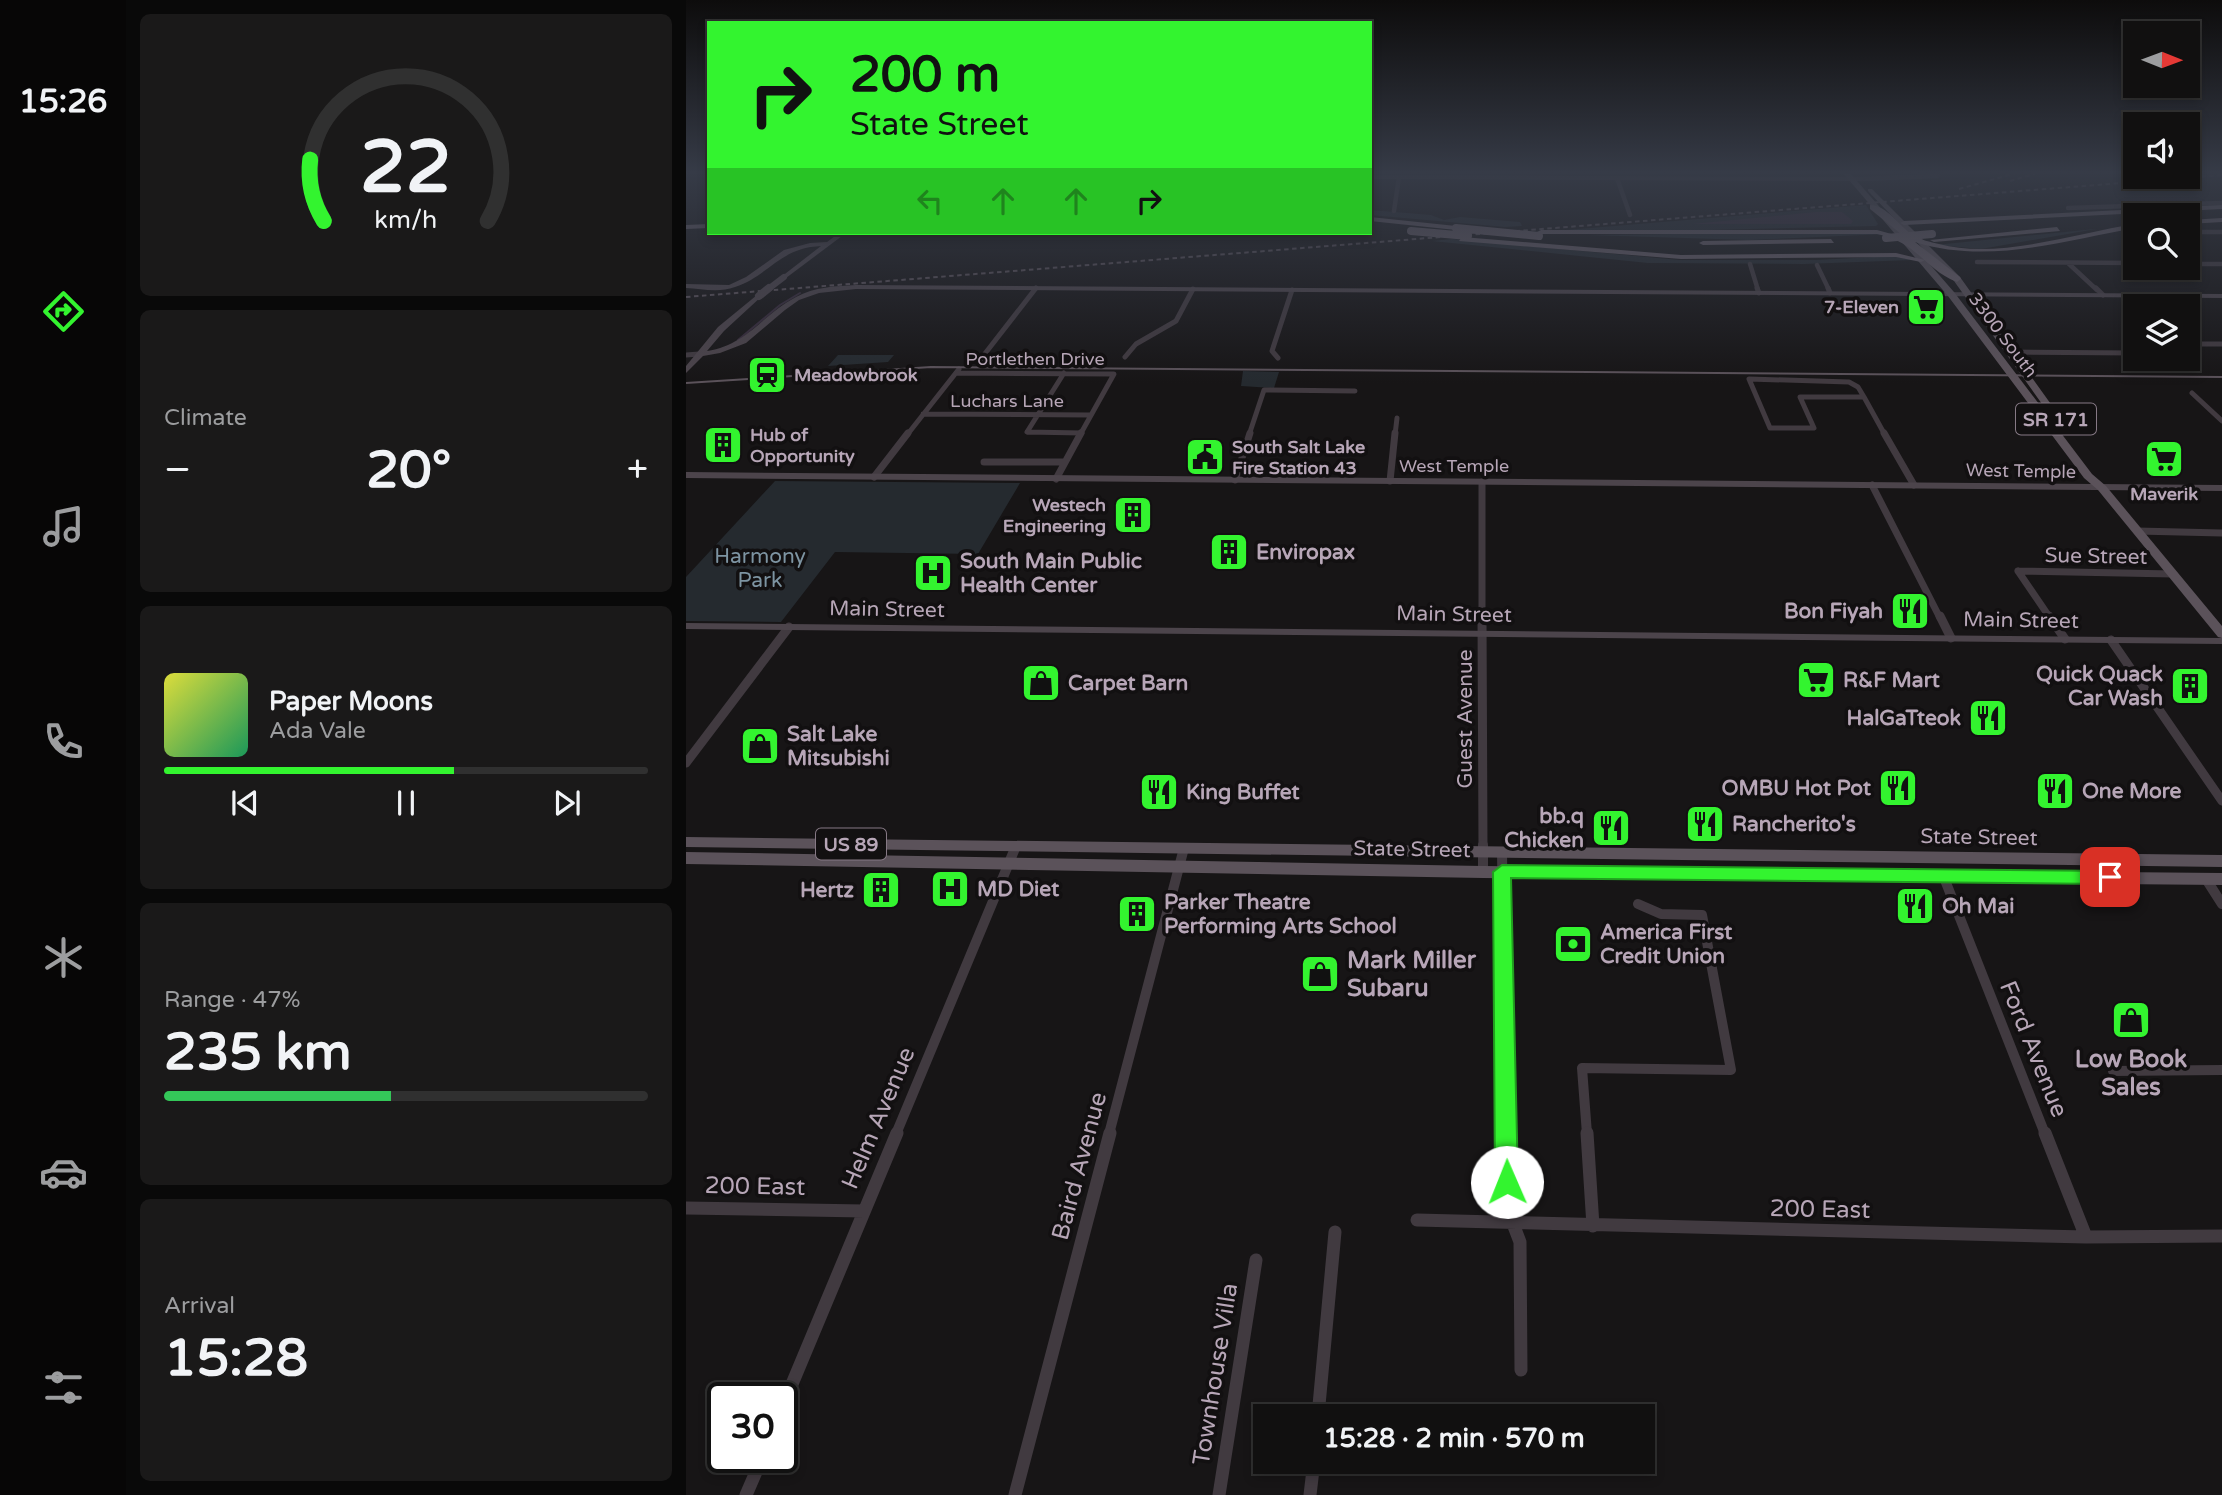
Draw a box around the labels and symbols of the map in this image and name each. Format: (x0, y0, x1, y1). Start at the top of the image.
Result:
north arrow (2123, 21, 2200, 98)
supermarket icon: 7-Eleven (1905, 286, 1947, 328)
street label: 3300 South (1964, 288, 2042, 382)
place label: 7-Eleven (1824, 296, 1899, 318)
street label: Portlethen Drive (965, 348, 1105, 370)
station icon: Meadowbrook (746, 354, 788, 396)
place label: Meadowbrook (794, 364, 918, 386)
street label: Luchars Lane (950, 390, 1064, 412)
road number: SR 171 (2016, 404, 2096, 434)
building icon: Hub of Opportunity (702, 424, 744, 466)
place label: Hub of Opportunity (750, 424, 855, 467)
public building icon: South Salt Lake Fire Station 43 (1184, 436, 1226, 478)
place label: South Salt Lake Fire Station 43 (1232, 436, 1365, 479)
supermarket icon: Maverik (2143, 438, 2185, 480)
street label: West Temple (1399, 455, 1509, 477)
street label: West Temple (1966, 459, 2076, 483)
place label: Maverik (2130, 483, 2198, 505)
place label: Westech Engineering (1003, 494, 1106, 537)
building icon: Westech Engineering (1112, 494, 1154, 536)
building icon: Enviropax (1208, 531, 1250, 573)
place label: Enviropax (1256, 540, 1355, 565)
street label: Sue Street (2044, 543, 2148, 570)
park label: Harmony Park (714, 544, 806, 593)
place label: South Main Public Health Center (960, 549, 1142, 598)
hospital icon: South Main Public Health Center (912, 552, 954, 594)
restaurant icon: Bon Fiyah (1889, 590, 1931, 632)
street label: Main Street (829, 596, 945, 623)
place label: Bon Fiyah (1784, 599, 1883, 624)
street label: Main Street (1396, 601, 1512, 628)
street label: Main Street (1963, 607, 2079, 634)
street label: Guest Avenue (1453, 649, 1478, 789)
supermarket icon: R&F Mart (1795, 659, 1837, 701)
shop icon: Carpet Barn (1020, 662, 1062, 704)
place label: Quick Quack Car Wash (2036, 662, 2164, 711)
building icon: Quick Quack Car Wash (2169, 665, 2211, 707)
place label: R&F Mart (1843, 668, 1940, 693)
place label: Carpet Barn (1068, 671, 1188, 696)
restaurant icon: HalGaTteok (1967, 697, 2009, 739)
place label: HalGaTteok (1847, 706, 1962, 731)
place label: Salt Lake Mitsubishi (787, 722, 890, 771)
shop icon: Salt Lake Mitsubishi (739, 725, 781, 767)
restaurant icon: OMBU Hot Pot (1877, 767, 1919, 809)
restaurant icon: One More (2034, 770, 2076, 812)
restaurant icon: King Buffet (1138, 771, 1180, 813)
place label: OMBU Hot Pot (1721, 776, 1871, 801)
place label: One More (2082, 779, 2181, 804)
place label: King Buffet (1186, 780, 1300, 805)
restaurant icon: Rancherito's (1684, 803, 1726, 845)
place label: bb.q Chicken (1504, 804, 1584, 853)
restaurant icon: bb.q Chicken (1590, 807, 1632, 849)
place label: Rancherito's (1732, 812, 1856, 837)
street label: State Street (1920, 824, 2038, 851)
road number: US 89 (816, 828, 886, 860)
street label: State Street (1353, 836, 1471, 863)
pin (2080, 847, 2140, 907)
hospital icon: MD Diet (929, 868, 971, 910)
building icon: Hertz (860, 869, 902, 911)
place label: MD Diet (977, 877, 1059, 902)
place label: Hertz (800, 878, 855, 903)
restaurant icon: Oh Mai (1894, 885, 1936, 927)
place label: Parker Theatre Performing Arts School (1164, 890, 1397, 939)
building icon: Parker Theatre Performing Arts School (1116, 893, 1158, 935)
place label: Oh Mai (1942, 894, 2014, 919)
place label: America First Credit Union (1600, 920, 1732, 969)
bank icon: America First Credit Union (1552, 923, 1594, 965)
place label: Mark Miller Subaru (1347, 946, 1477, 1003)
shop icon: Mark Miller Subaru (1299, 953, 1341, 995)
street label: Ford Avenue (1993, 977, 2074, 1122)
shop icon: Low Book Sales (2110, 999, 2152, 1041)
street label: Helm Avenue (836, 1043, 921, 1194)
place label: Low Book Sales (2075, 1045, 2187, 1102)
street label: Baird Avenue (1046, 1089, 1113, 1243)
position arrow (1470, 1145, 1544, 1219)
street label: 200 East (704, 1171, 806, 1202)
street label: 200 East (1769, 1194, 1871, 1225)
street label: Townhouse Villa (1187, 1281, 1244, 1467)
speed limit sign: 30 (707, 1382, 798, 1473)

